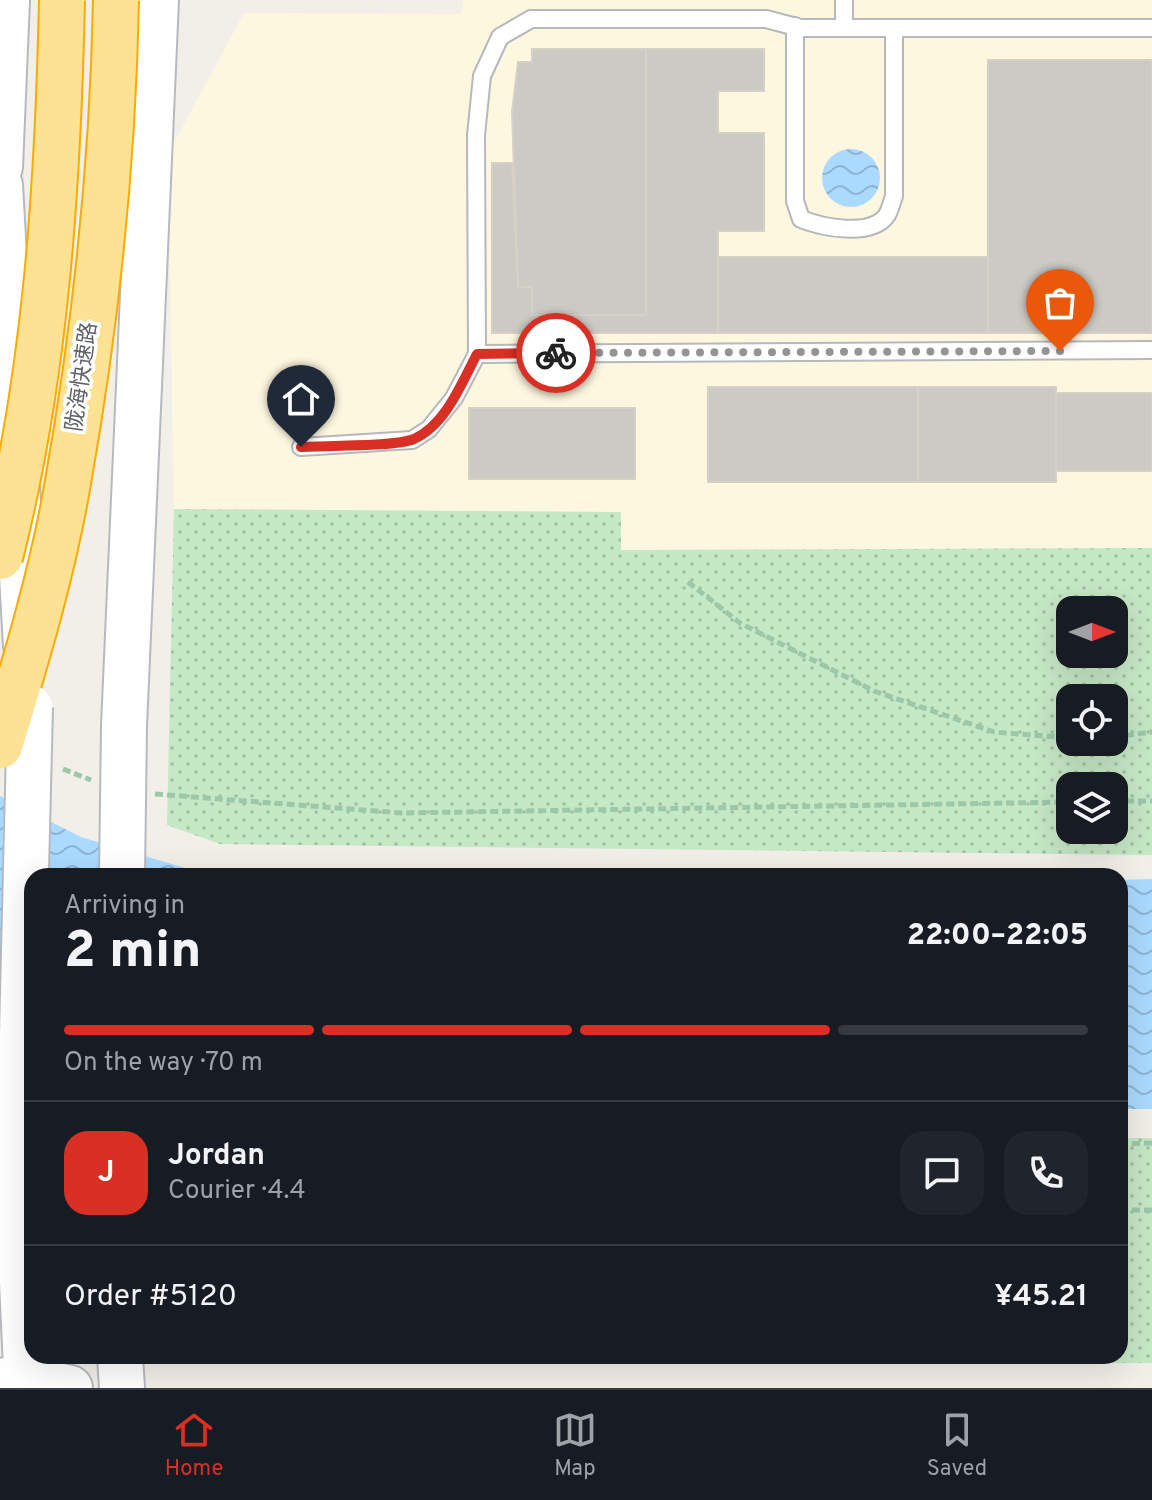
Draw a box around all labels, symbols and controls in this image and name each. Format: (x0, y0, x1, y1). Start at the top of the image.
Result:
pin (1026, 269, 1094, 351)
icon: bag (1038, 281, 1082, 325)
courier (516, 313, 596, 393)
street label: 陇海快速路 (62, 321, 104, 433)
icon: bike (534, 331, 578, 375)
pin (267, 365, 335, 447)
icon: home (279, 377, 323, 421)
north arrow (1056, 596, 1128, 668)
map controls (1056, 596, 1128, 844)
button: locate (1056, 684, 1128, 756)
button: layers (1056, 772, 1128, 844)
text: Arriving in (64, 890, 185, 923)
text: 22:00–22:05 (907, 918, 1088, 955)
text: 2 min (64, 920, 202, 986)
text: On the way · 70 m (64, 1047, 263, 1080)
button: chat (900, 1131, 984, 1215)
button: phone (1004, 1131, 1088, 1215)
text: Jordan (168, 1138, 265, 1175)
text: J (98, 1155, 114, 1192)
text: Courier · 4.4 (168, 1175, 306, 1208)
text: Order #5120 (64, 1279, 237, 1316)
text: ¥45.21 (995, 1279, 1088, 1316)
tab: Home (165, 1408, 223, 1483)
tab: Map (553, 1408, 597, 1483)
tab: Saved (927, 1408, 987, 1483)

